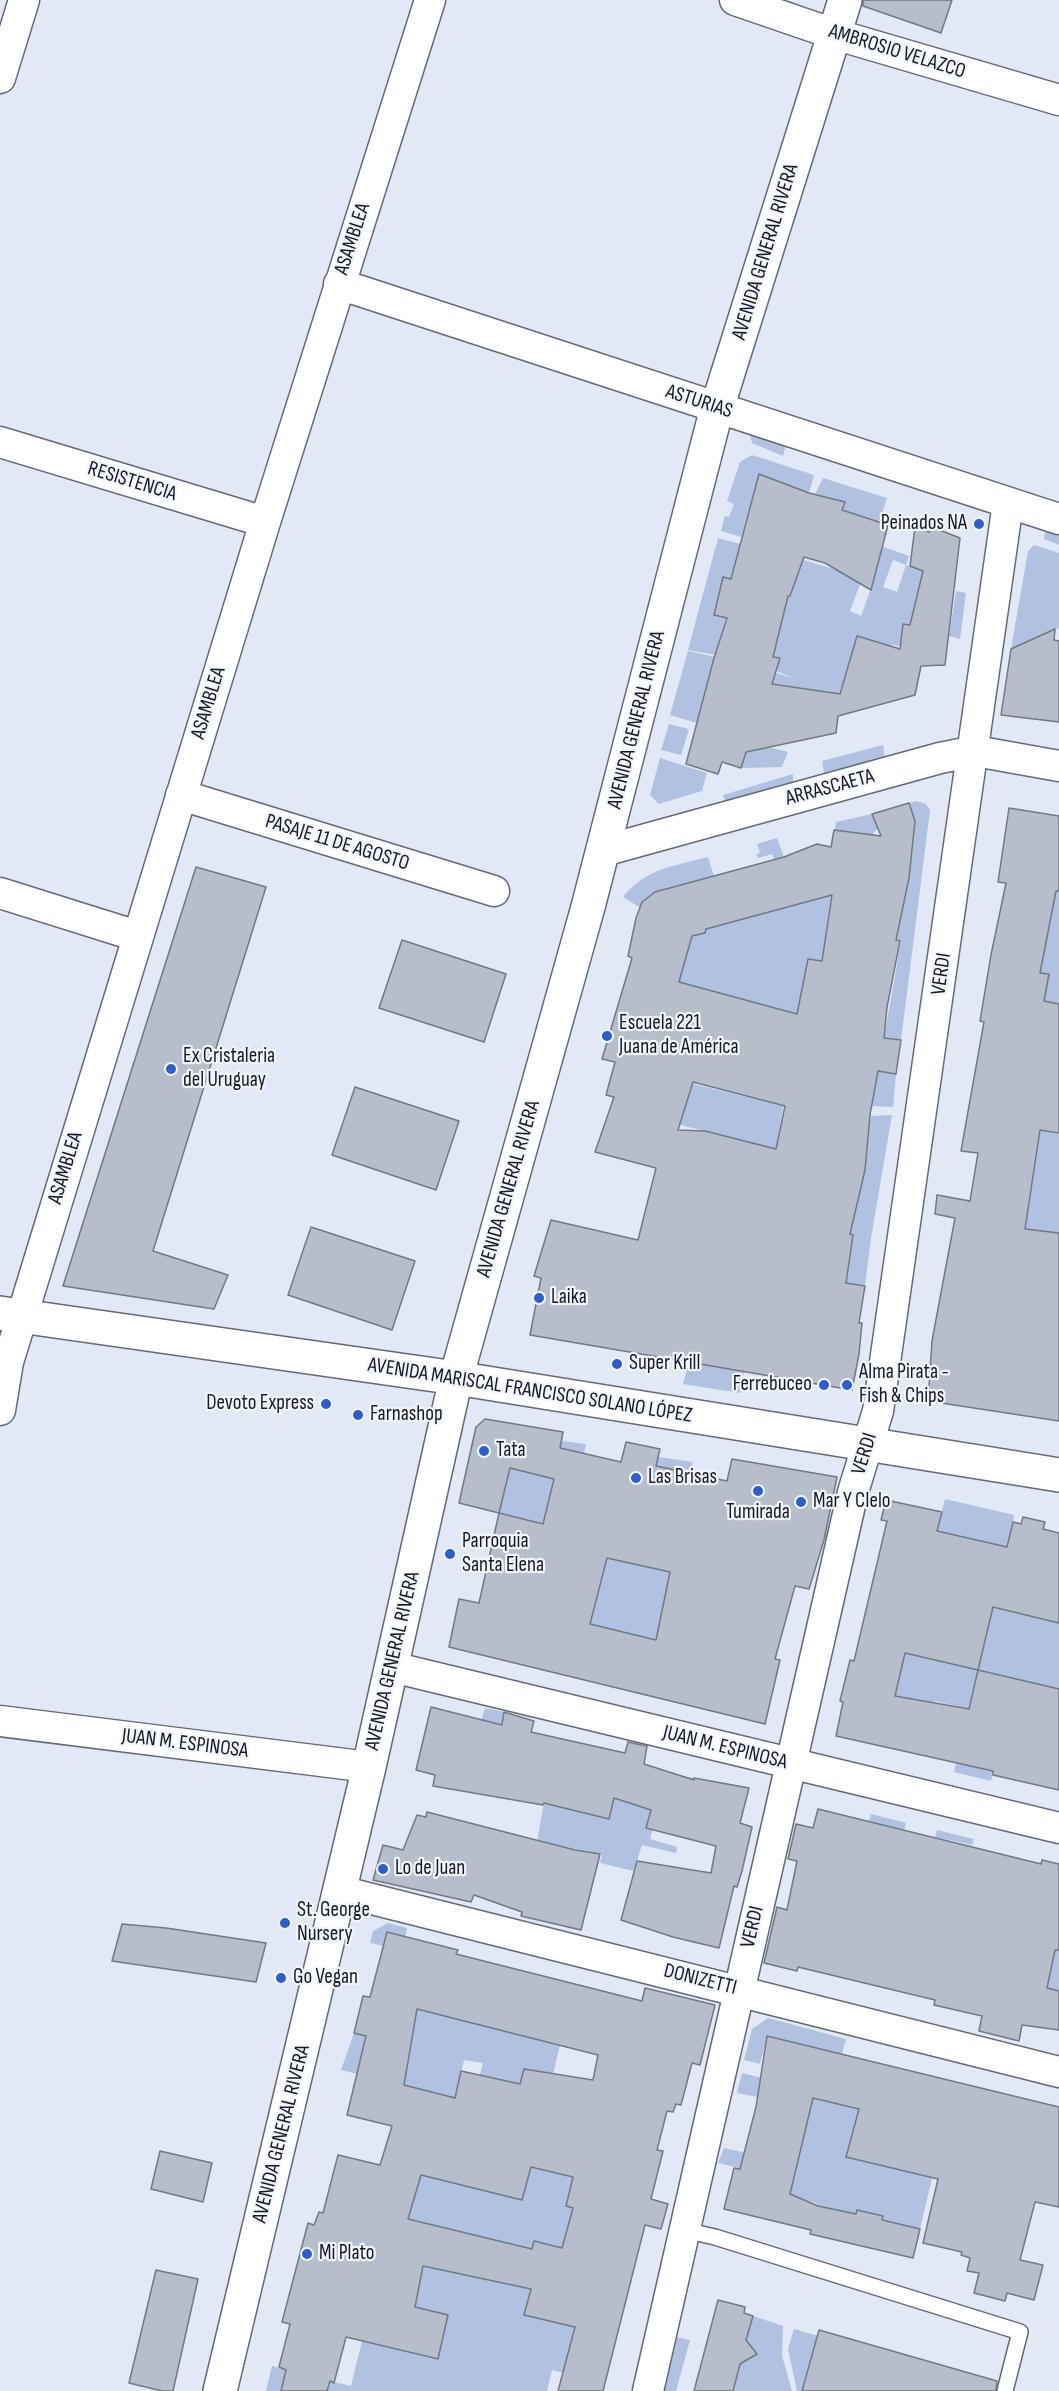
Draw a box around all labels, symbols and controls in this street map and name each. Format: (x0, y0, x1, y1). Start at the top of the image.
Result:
street label: AMBROSIO VELAZCO (826, 19, 968, 85)
street label: AVENIDA GENERAL RIVERA (727, 161, 805, 343)
street label: ASAMBLEA (330, 200, 376, 278)
street label: ASTURIAS (662, 379, 736, 425)
street label: RESISTENCIA (84, 457, 180, 507)
place label: Peinados NA (881, 511, 967, 537)
marker: Peinados NA (972, 517, 986, 531)
street label: AVENIDA GENERAL RIVERA (603, 628, 671, 812)
street label: ASAMBLEA (186, 664, 232, 742)
street label: ARRASCAETA (783, 764, 877, 812)
street label: PASAJE 11 DE AGOSTO (262, 809, 412, 877)
street label: VERDI (927, 951, 957, 997)
place label: Escuela 221 Juana de América (619, 1011, 739, 1061)
marker: Escuela 221 Juana de América (600, 1029, 614, 1043)
place label: Ex Cristaleria del Uruguay (183, 1044, 275, 1094)
marker: Ex Cristaleria del Uruguay (164, 1062, 178, 1076)
street label: AVENIDA GENERAL RIVERA (472, 1098, 546, 1280)
street label: ASAMBLEA (43, 1129, 89, 1207)
place label: Laika (551, 1285, 587, 1311)
marker: Laika (532, 1291, 546, 1305)
place label: Super Krill (629, 1351, 700, 1377)
street label: AVENIDA MARISCAL FRANCISCO SOLANO LÓPEZ (366, 1353, 694, 1429)
marker: Super Krill (610, 1357, 624, 1371)
place label: Alma Pirata - Fish & Chips (859, 1360, 949, 1410)
place label: Ferrebuceo (733, 1372, 812, 1398)
marker: Ferrebuceo (817, 1378, 831, 1392)
marker: Alma Pirata - Fish & Chips (840, 1378, 854, 1392)
place label: Devoto Express (206, 1391, 314, 1417)
marker: Devoto Express (319, 1397, 333, 1411)
place label: Farnashop (370, 1402, 443, 1428)
marker: Farnashop (351, 1408, 365, 1422)
street label: VERDI (847, 1430, 883, 1478)
place label: Tata (496, 1438, 526, 1464)
marker: Tata (477, 1444, 491, 1458)
place label: Las Brisas (648, 1465, 717, 1491)
marker: Las Brisas (629, 1471, 643, 1485)
marker: Tumirada (751, 1484, 765, 1498)
place label: Mar Y CIelo (813, 1489, 891, 1515)
marker: Mar Y CIelo (794, 1495, 808, 1509)
place label: Tumirada (726, 1500, 790, 1526)
place label: Parroquia Santa Elena (462, 1529, 544, 1579)
marker: Parroquia Santa Elena (443, 1547, 457, 1561)
street label: AVENIDA GENERAL RIVERA (360, 1569, 426, 1753)
street label: JUAN M. ESPINOSA (660, 1720, 790, 1776)
street label: JUAN M. ESPINOSA (120, 1724, 250, 1764)
place label: Lo de Juan (395, 1856, 465, 1882)
marker: Lo de Juan (376, 1862, 390, 1876)
place label: St. George Nursery (297, 1898, 370, 1948)
street label: VERDI (736, 1904, 770, 1950)
marker: St. George Nursery (278, 1916, 292, 1930)
street label: DONIZETTI (661, 1959, 739, 2001)
place label: Go Vegan (293, 1965, 358, 1991)
marker: Go Vegan (274, 1971, 288, 1985)
street label: AVENIDA GENERAL RIVERA (248, 2042, 316, 2226)
place label: Mi Plato (319, 2241, 375, 2267)
marker: Mi Plato (300, 2247, 314, 2261)

